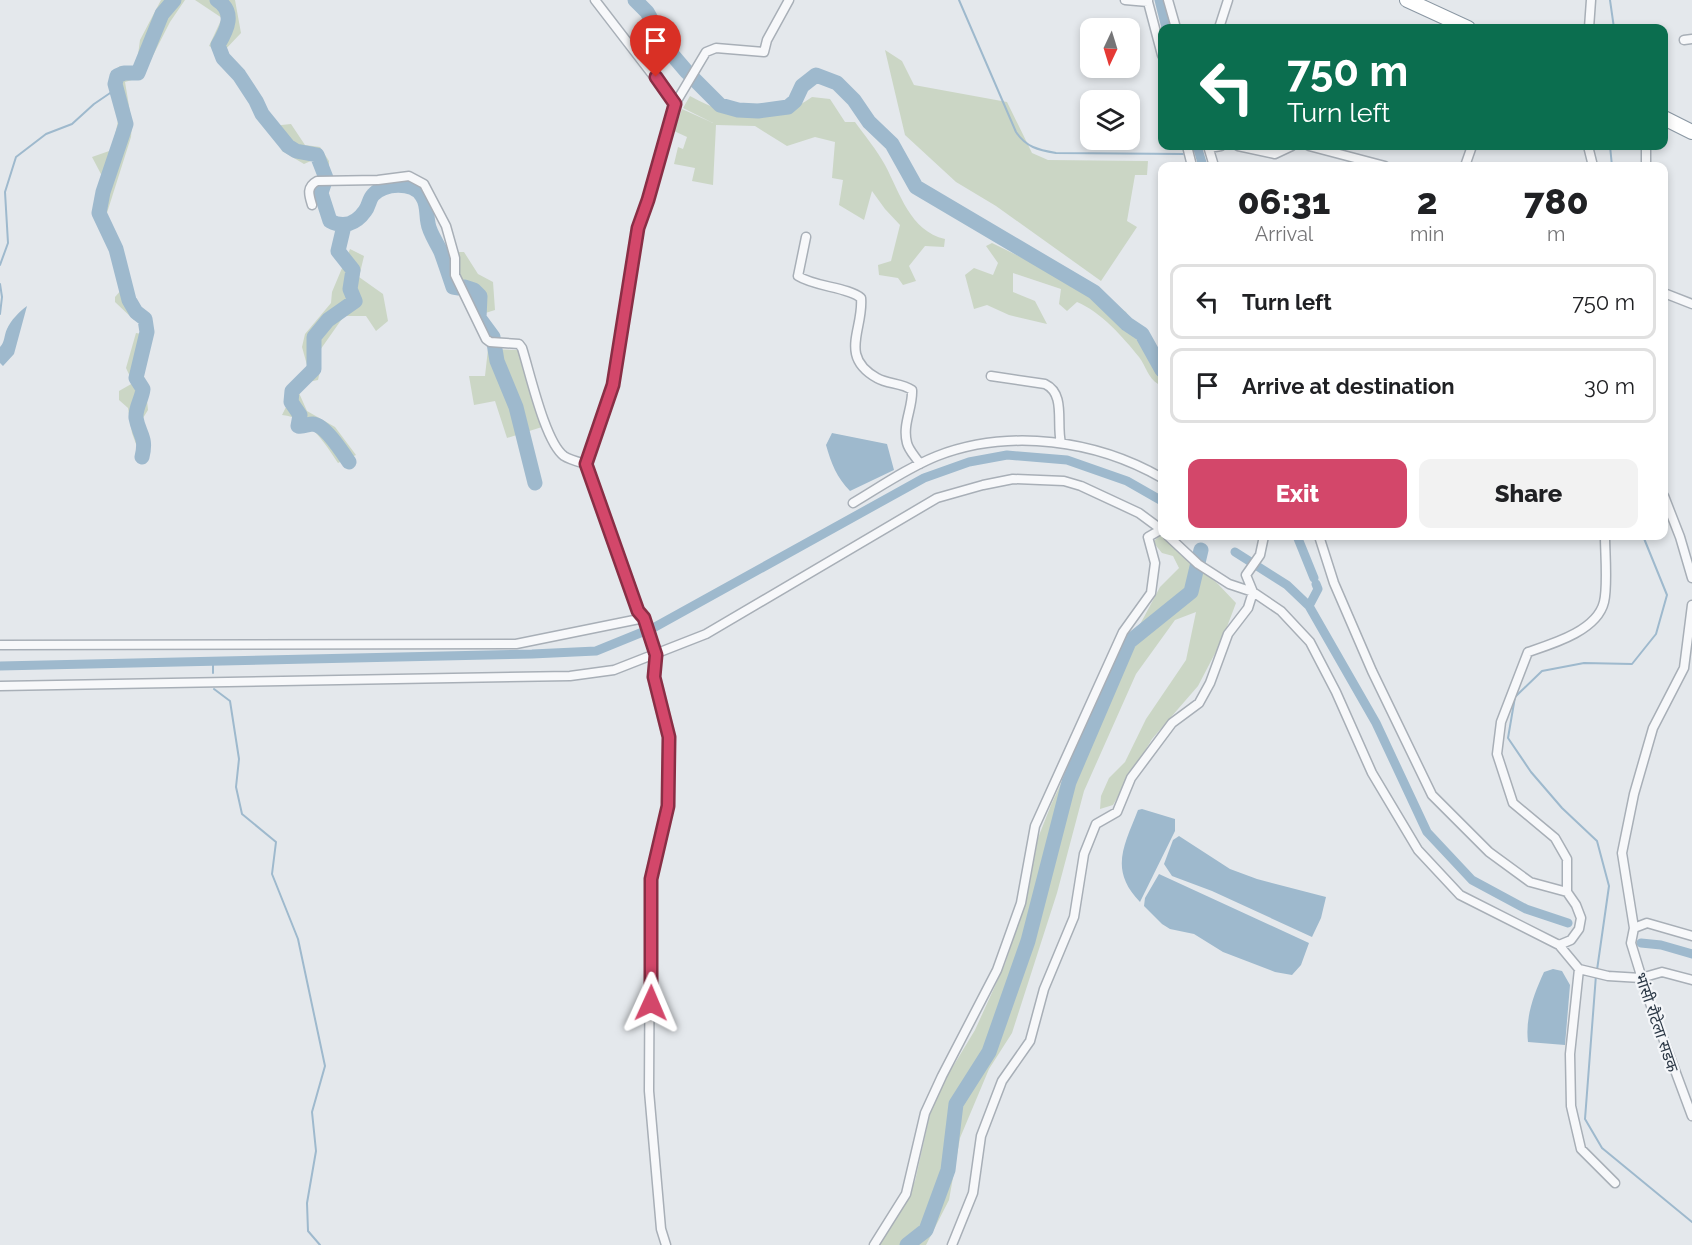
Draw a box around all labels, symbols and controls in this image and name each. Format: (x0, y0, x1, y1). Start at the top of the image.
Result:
pin (630, 15, 681, 77)
north arrow (1080, 18, 1140, 78)
map controls (1080, 18, 1140, 150)
icon: arrive (639, 24, 672, 57)
text: 750 m (1287, 47, 1408, 96)
icon: left (1188, 48, 1266, 126)
button: layers (1080, 90, 1140, 150)
text: Turn left (1287, 97, 1390, 128)
text: 06:31 (1237, 180, 1330, 222)
text: 2 (1417, 180, 1438, 222)
text: 780 (1524, 180, 1589, 222)
text: Arrival (1255, 222, 1313, 246)
text: min (1410, 222, 1444, 246)
text: m (1547, 222, 1565, 246)
icon: left (1191, 285, 1224, 318)
text: Turn left (1242, 289, 1332, 315)
text: 750 m (1572, 289, 1635, 315)
icon: arrive (1191, 369, 1224, 402)
text: Arrive at destination (1242, 373, 1455, 399)
text: 30 m (1584, 373, 1635, 399)
button: Exit (1188, 459, 1407, 528)
button: Share (1419, 459, 1638, 528)
street label: भांसी रौटेला सडक (1631, 970, 1683, 1075)
position arrow (619, 971, 683, 1035)

